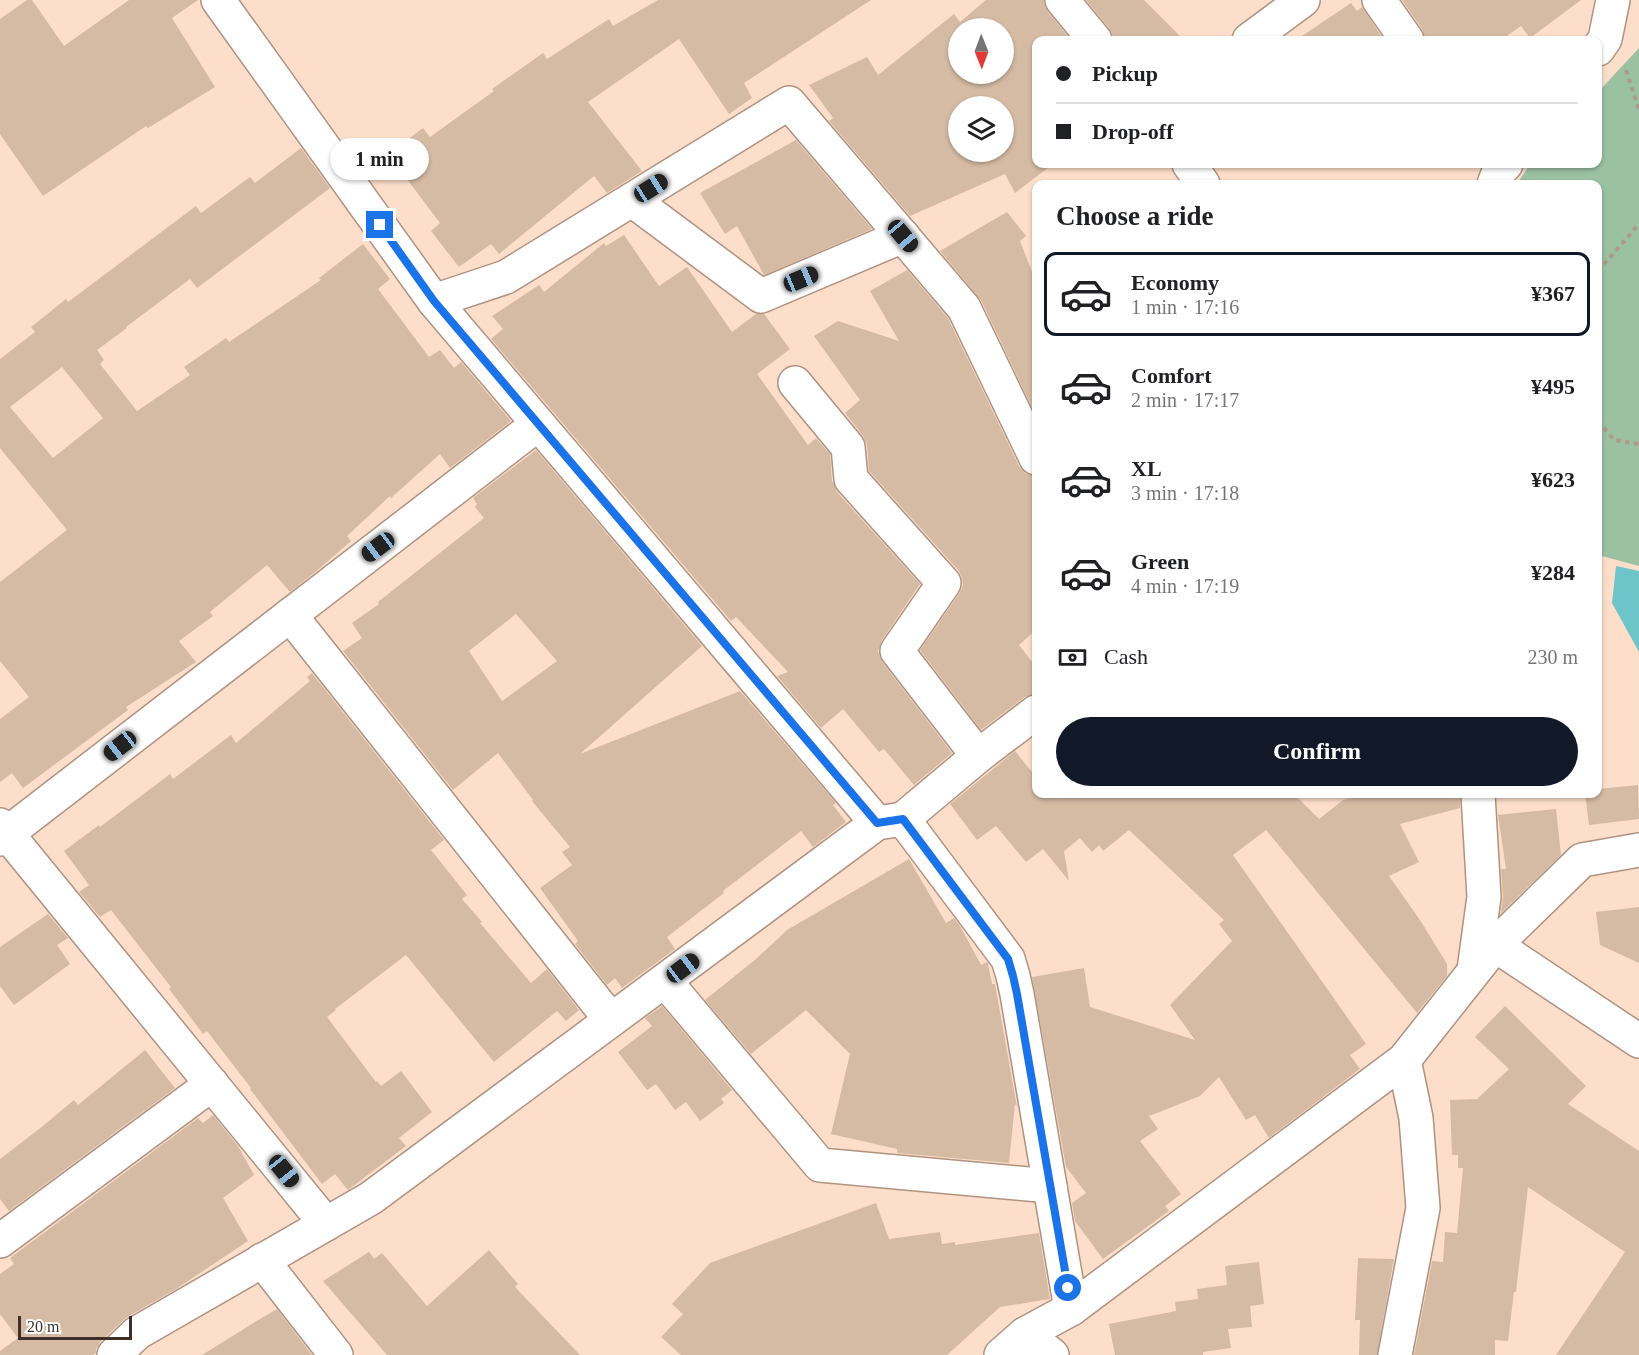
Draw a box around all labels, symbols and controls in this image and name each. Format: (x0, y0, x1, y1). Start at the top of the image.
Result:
north arrow (948, 18, 1014, 84)
map controls (948, 18, 1014, 162)
text: Pickup (1092, 61, 1158, 86)
button: layers (948, 96, 1014, 162)
text: Drop-off (1092, 119, 1173, 144)
callout: 1 min (330, 138, 430, 180)
text: 1 min (355, 148, 404, 170)
car (631, 171, 671, 205)
text: Choose a ride (1056, 201, 1214, 231)
route end (366, 211, 393, 238)
car (885, 216, 921, 256)
car (781, 264, 821, 294)
icon: car (1059, 267, 1113, 321)
text: Economy (1131, 270, 1219, 295)
text: ¥367 (1531, 281, 1575, 306)
text: 1 min · 17:16 (1131, 296, 1239, 318)
icon: car (1059, 360, 1113, 414)
text: Comfort (1131, 363, 1212, 388)
text: ¥495 (1531, 374, 1575, 399)
text: 2 min · 17:17 (1131, 389, 1239, 411)
icon: car (1059, 453, 1113, 507)
text: XL (1131, 456, 1162, 481)
text: ¥623 (1531, 467, 1575, 492)
text: 3 min · 17:18 (1131, 482, 1239, 504)
car (358, 529, 398, 565)
icon: car (1059, 546, 1113, 600)
text: Green (1131, 549, 1189, 574)
text: ¥284 (1531, 560, 1575, 585)
text: 4 min · 17:19 (1131, 575, 1239, 597)
icon: cash (1056, 641, 1089, 674)
text: Cash (1104, 644, 1148, 669)
text: 230 m (1527, 646, 1578, 668)
button: Confirm (1056, 717, 1578, 786)
car (100, 728, 140, 764)
car (663, 950, 703, 986)
car (266, 1151, 302, 1191)
route start (1054, 1274, 1081, 1301)
scale bar (18, 1313, 132, 1340)
text: 20 m (27, 1318, 59, 1335)

